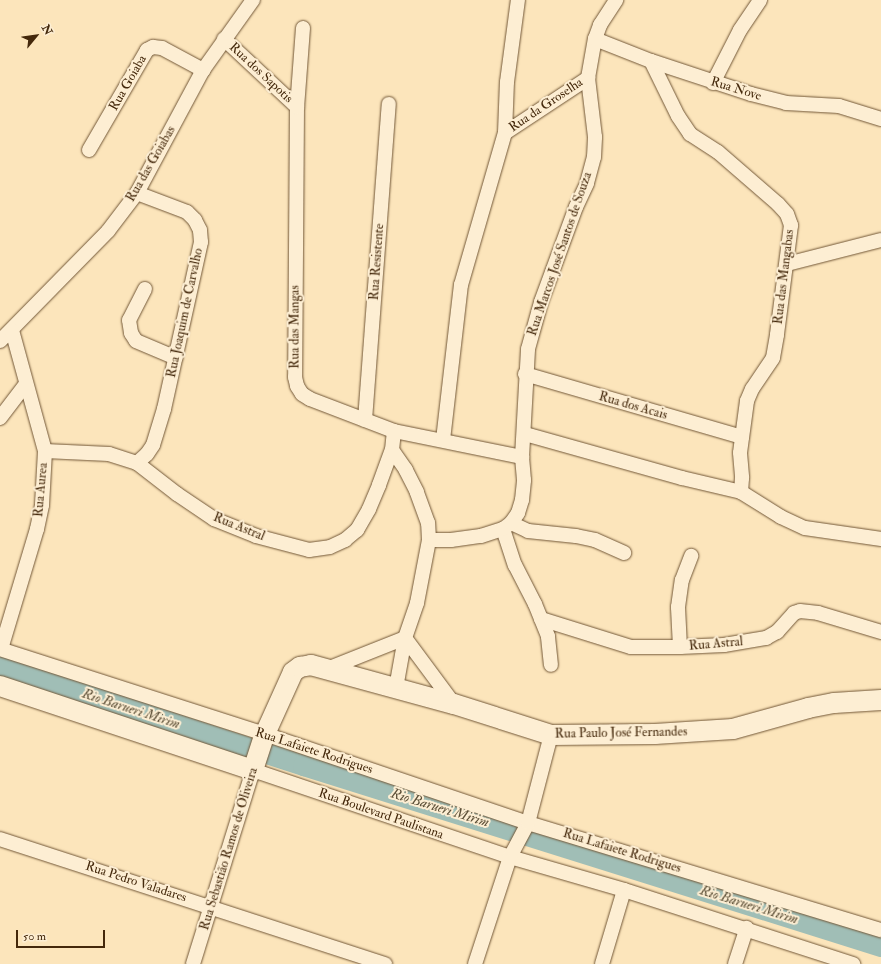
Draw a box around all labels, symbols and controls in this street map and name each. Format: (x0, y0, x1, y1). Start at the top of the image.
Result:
north arrow (16, 16, 56, 56)
text: N (39, 22, 55, 37)
street label: Rua dos Sapotis (226, 40, 296, 106)
street label: Rua Goiaba (106, 52, 150, 114)
street label: Rua Nove (709, 74, 763, 104)
street label: Rua da Groselha (506, 75, 586, 135)
street label: Rua das Goiabas (123, 123, 179, 205)
street label: Rua Marcos José Santos de Souza (525, 170, 595, 338)
street label: Rua Resistente (367, 223, 387, 301)
street label: Rua das Mangabas (770, 229, 798, 325)
street label: Rua Joaquim de Carvalho (164, 247, 206, 379)
street label: Rua das Mangas (287, 285, 303, 369)
street label: Rua dos Acais (597, 389, 669, 423)
street label: Rua Aurea (31, 462, 51, 518)
street label: Rua Astral (211, 510, 267, 544)
street label: Rua Astral (688, 634, 744, 654)
water label: Rio Barueri Mirim (80, 685, 182, 733)
street label: Rua Paulo José Fernandes (555, 724, 687, 742)
street label: Rua Lafaiete Rodrigues (253, 725, 375, 777)
street label: Rua Sebastião Ramos de Oliveira (197, 766, 261, 932)
street label: Rua Boulevard Paulistana (316, 785, 446, 843)
water label: Rio Barueri Mirim (389, 785, 491, 831)
street label: Rua Lafaiete Rodrigues (561, 826, 683, 876)
street label: Rua Pedro Valadares (83, 858, 189, 906)
water label: Rio Barueri Mirim (698, 882, 800, 928)
scale bar (18, 922, 107, 948)
text: 50 m (23, 929, 46, 944)

